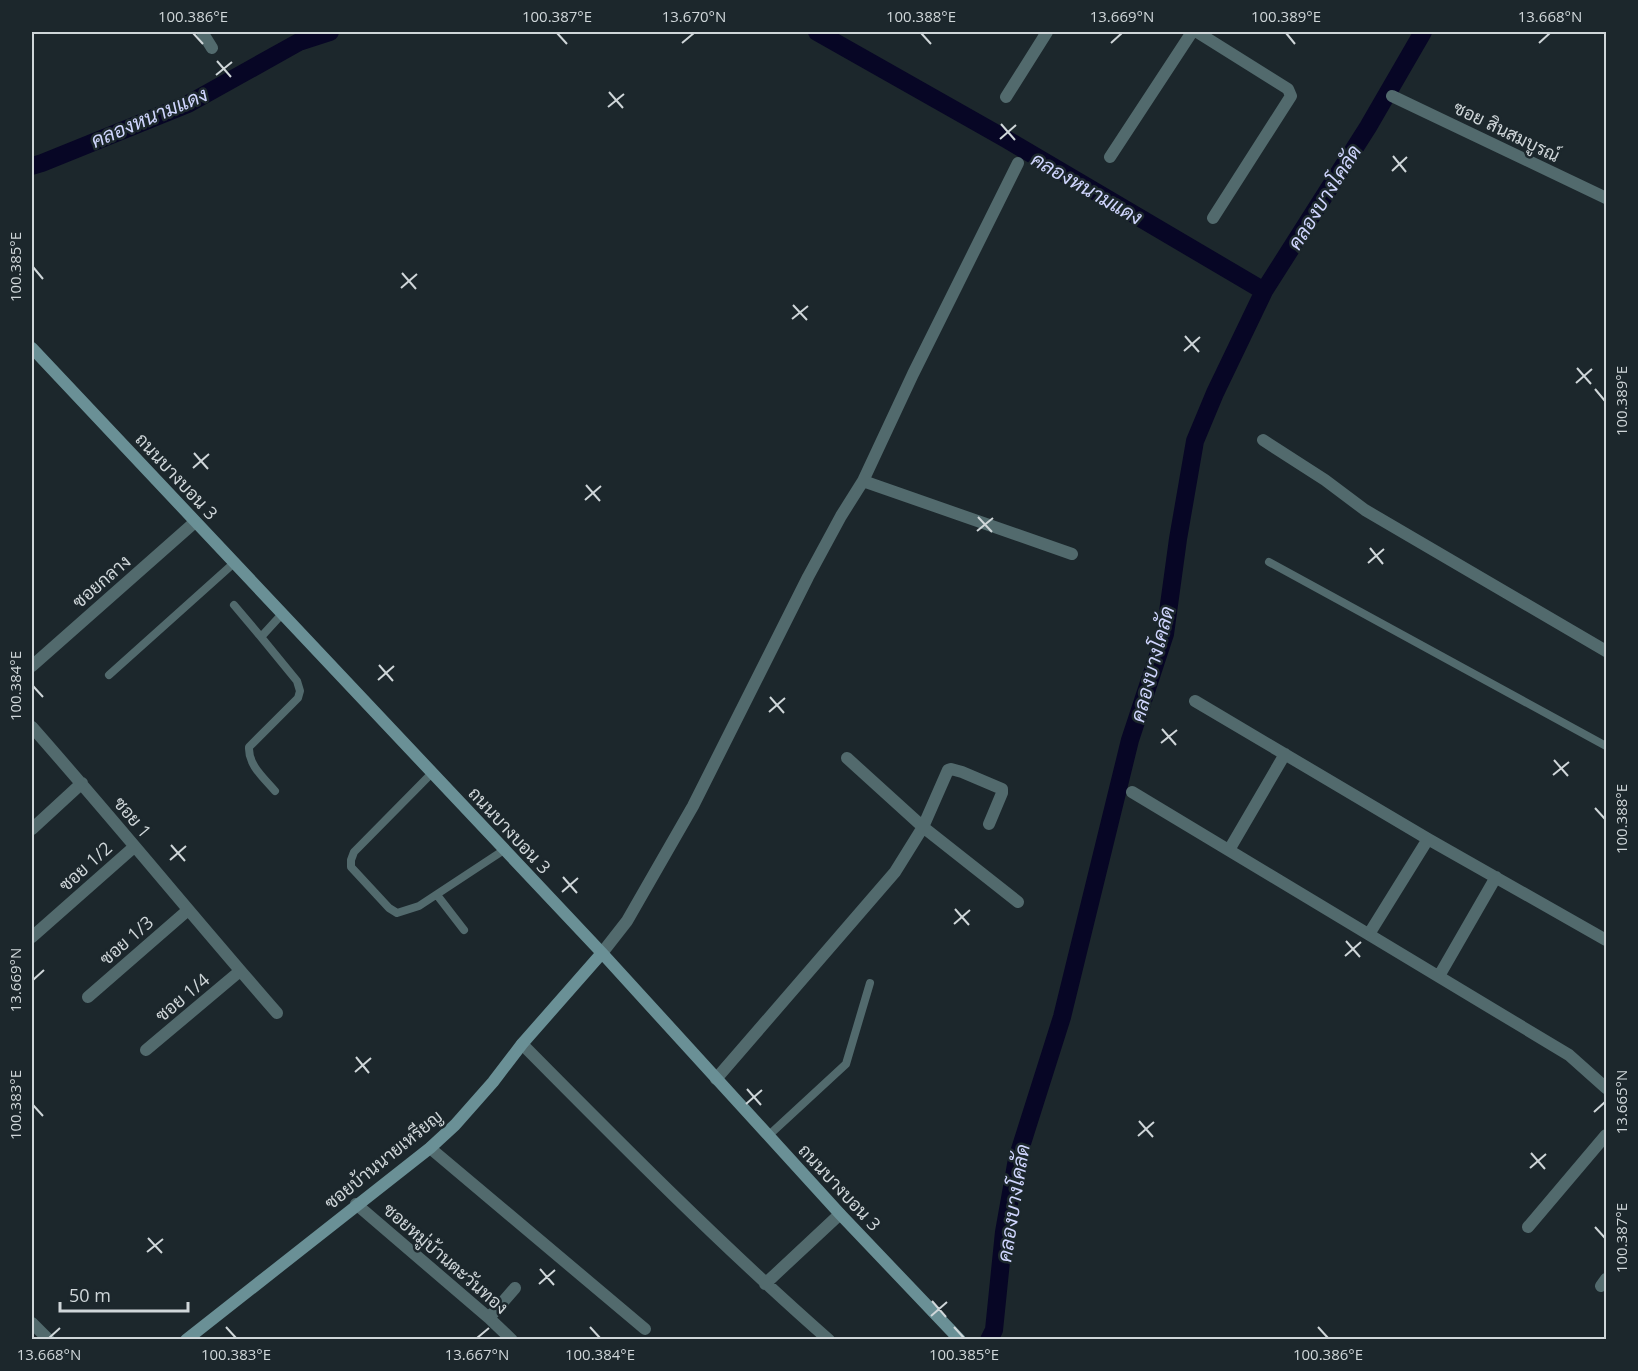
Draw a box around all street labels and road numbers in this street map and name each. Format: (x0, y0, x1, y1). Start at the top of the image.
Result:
street label: ซอย สินสมบูรณ์ (1449, 95, 1564, 169)
street label: ถนนบางบอน 3 (131, 427, 223, 525)
street label: ซอยกลาง (67, 549, 135, 613)
street label: ถนนบางบอน 3 (464, 781, 556, 879)
street label: ซอย 1 (109, 791, 157, 843)
street label: ซอย 1/2 (53, 836, 117, 896)
street label: ซอย 1/3 (94, 910, 158, 970)
street label: ซอย 1/4 (150, 967, 214, 1027)
street label: ซอยบ้านนายเหรียญ (319, 1104, 447, 1214)
street label: ถนนบางบอน 3 (794, 1138, 886, 1236)
street label: ซอยหมู่บ้านตะวันทอง (377, 1197, 514, 1320)

